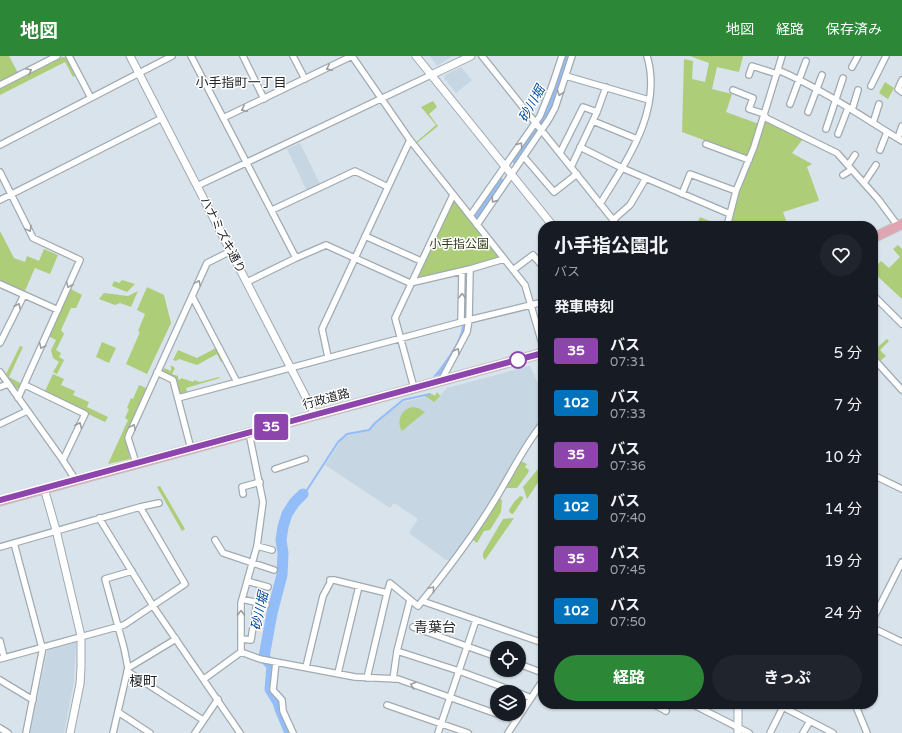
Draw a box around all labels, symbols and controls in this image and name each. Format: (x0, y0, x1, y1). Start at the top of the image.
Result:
text: 地図 (20, 20, 58, 42)
text: 地図 (726, 21, 754, 38)
text: 経路 (776, 21, 804, 38)
text: 保存済み (826, 21, 882, 38)
one-way arrow (325, 63, 333, 71)
one-way arrow (24, 68, 32, 76)
district label: 小手指町一丁目 (195, 75, 287, 91)
water label: 砂川堀 (516, 81, 549, 125)
one-way arrow (557, 90, 565, 97)
one-way arrow (240, 104, 248, 111)
one-way arrow (515, 142, 522, 149)
street label: ハナミズキ通り (198, 194, 248, 276)
one-way arrow (492, 195, 499, 202)
one-way arrow (24, 225, 32, 233)
button: heart (820, 234, 862, 276)
text: 小手指公園北 (554, 235, 668, 257)
park label: 小手指公園 (429, 237, 489, 251)
text: バス (554, 264, 580, 280)
one-way arrow (193, 280, 201, 287)
one-way arrow (66, 281, 74, 289)
one-way arrow (457, 293, 466, 299)
text: 発車時刻 (554, 298, 614, 316)
one-way arrow (13, 303, 21, 310)
text: バス (610, 336, 640, 354)
one-way arrow (39, 342, 47, 349)
text: 35 (567, 342, 585, 359)
text: 5 分 (834, 344, 862, 362)
one-way arrow (452, 348, 459, 355)
unlabelled marker (509, 351, 527, 369)
text: 07:31 (610, 354, 646, 370)
street label: 行政道路 (301, 386, 351, 412)
text: バス (610, 388, 640, 406)
text: 102 (563, 394, 589, 411)
text: 7 分 (834, 396, 862, 414)
text: 07:33 (610, 406, 646, 422)
line badge: 35 (253, 414, 289, 440)
text: 35 (262, 418, 280, 435)
one-way arrow (74, 422, 82, 429)
one-way arrow (128, 423, 136, 430)
text: バス (610, 440, 640, 458)
text: 35 (567, 446, 585, 463)
text: 10 分 (824, 448, 862, 466)
text: 07:36 (610, 458, 646, 474)
text: バス (610, 492, 640, 510)
text: 102 (563, 498, 589, 515)
text: 14 分 (824, 500, 862, 518)
text: 07:40 (610, 510, 646, 526)
text: バス (610, 544, 640, 562)
text: 35 (567, 550, 585, 567)
text: 19 分 (824, 552, 862, 570)
text: 07:45 (610, 562, 646, 578)
one-way arrow (427, 587, 434, 594)
water label: 砂川堀 (248, 588, 272, 632)
text: バス (610, 596, 640, 614)
text: 102 (563, 602, 589, 619)
text: 24 分 (824, 604, 862, 622)
one-way arrow (237, 610, 245, 616)
text: 07:50 (610, 614, 646, 630)
district label: 青葉台 (414, 619, 456, 636)
map controls (490, 641, 526, 721)
button: locate (490, 641, 526, 677)
button: 経路 (554, 655, 704, 701)
button: きっぷ (712, 655, 862, 701)
district label: 榎町 (129, 673, 157, 690)
one-way arrow (410, 681, 417, 689)
button: layers (490, 685, 526, 721)

